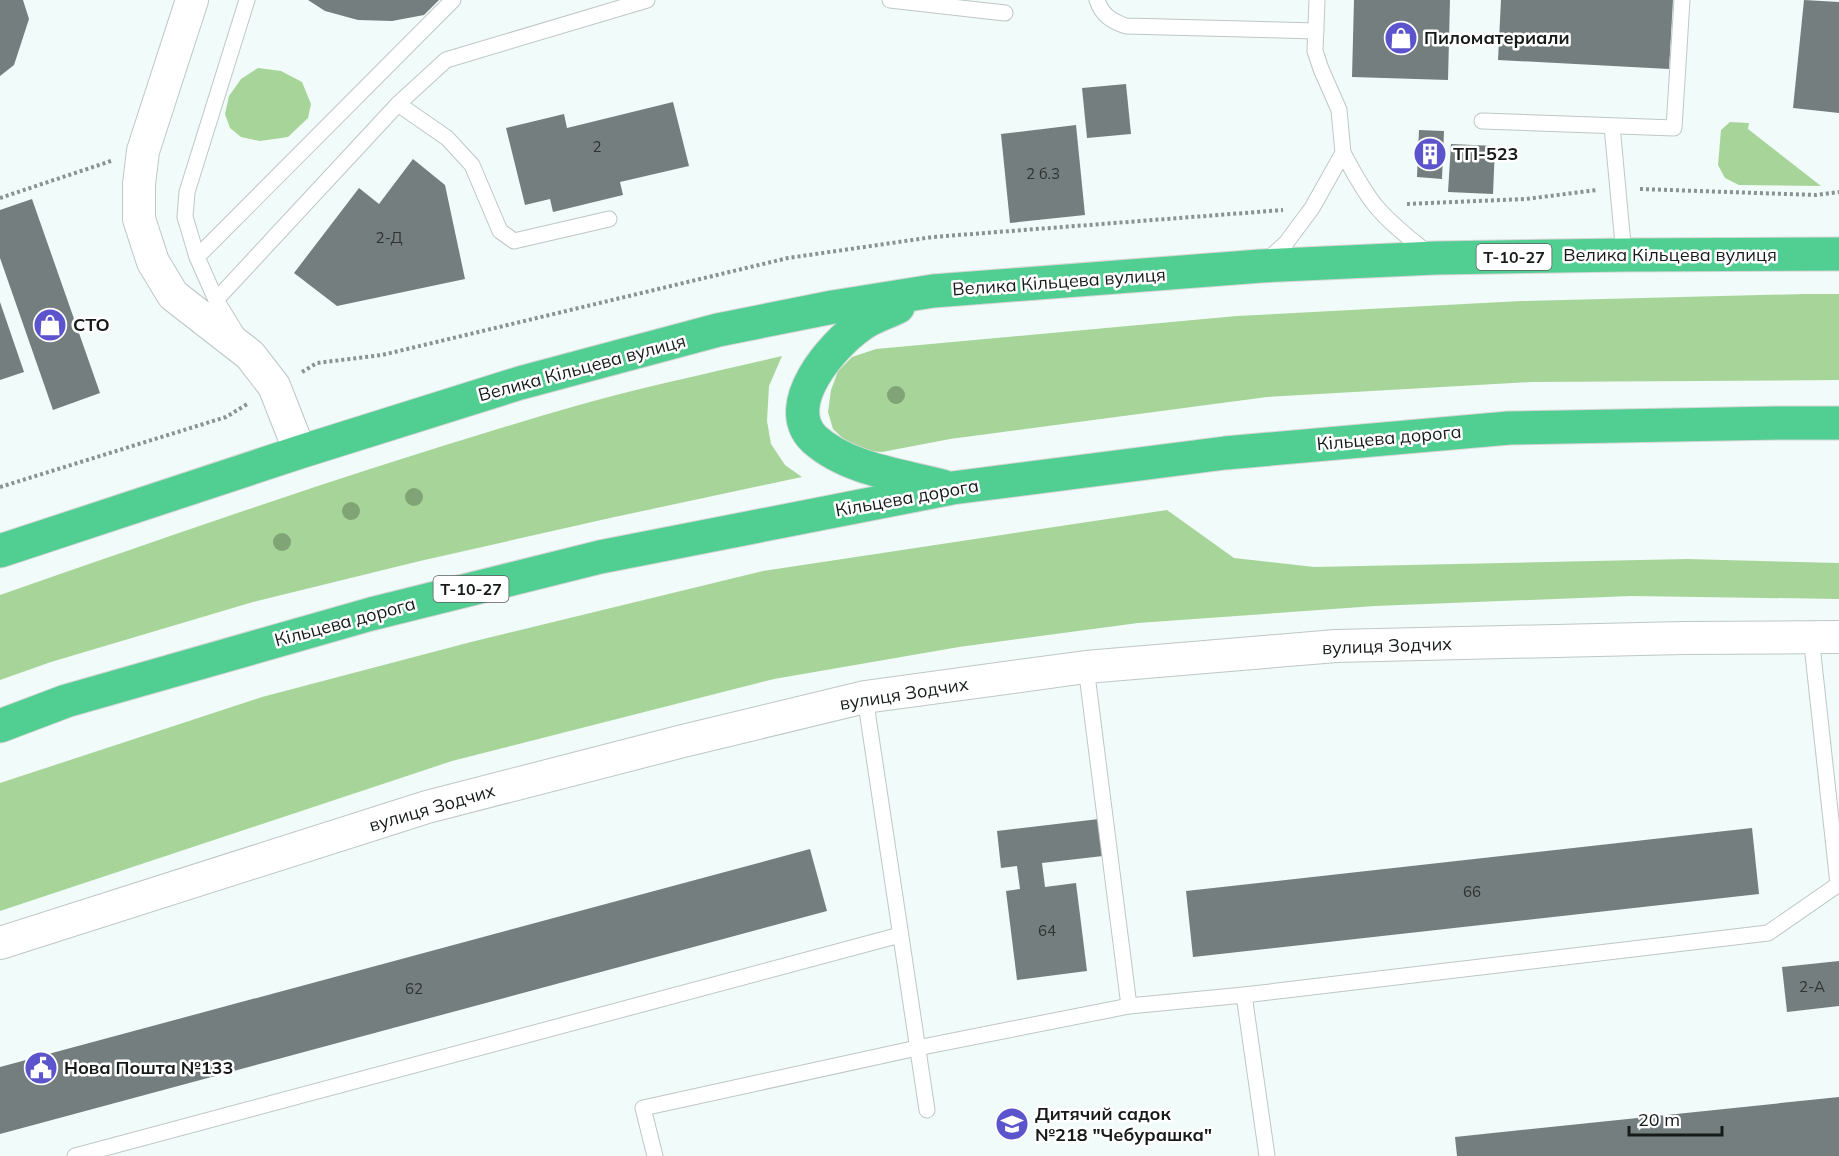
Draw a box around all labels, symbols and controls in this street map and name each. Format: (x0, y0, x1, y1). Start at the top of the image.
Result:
shop icon: Пиломатериали (1383, 20, 1419, 56)
place label: Пиломатериали (1424, 26, 1569, 49)
building icon: ТП-523 (1412, 136, 1448, 172)
house number: 2 (592, 137, 602, 156)
place label: ТП-523 (1453, 142, 1518, 165)
house number: 2 б.3 (1026, 164, 1060, 183)
house number: 2-Д (375, 228, 403, 247)
street label: Велика Кільцева вулиця (1563, 243, 1777, 266)
road number: Т-10-27 (1476, 244, 1552, 270)
street label: Велика Кільцева вулиця (952, 263, 1166, 300)
shop icon: СТО (32, 307, 68, 343)
place label: СТО (73, 313, 110, 336)
street label: Велика Кільцева вулиця (476, 329, 688, 406)
street label: Кільцева дорога (1316, 420, 1462, 455)
street label: Кільцева дорога (833, 474, 980, 521)
road number: Т-10-27 (434, 576, 508, 602)
street label: Кільцева дорога (272, 592, 418, 651)
street label: вулиця Зодчих (1322, 632, 1452, 659)
street label: вулиця Зодчих (838, 672, 970, 715)
street label: вулиця Зодчих (366, 779, 498, 836)
house number: 66 (1463, 882, 1481, 901)
house number: 64 (1038, 921, 1056, 940)
house number: 2-А (1799, 977, 1825, 996)
house number: 62 (405, 979, 423, 998)
public building icon: Нова Пошта №133 (23, 1050, 59, 1086)
place label: Нова Пошта №133 (64, 1056, 233, 1079)
scale bar (1629, 1099, 1722, 1137)
place label: Дитячий садок №218 "Чебурашка" (1035, 1102, 1212, 1146)
school or university icon: Дитячий садок №218 "Чебурашка" (994, 1106, 1030, 1142)
text: 20 m (1638, 1108, 1680, 1131)

